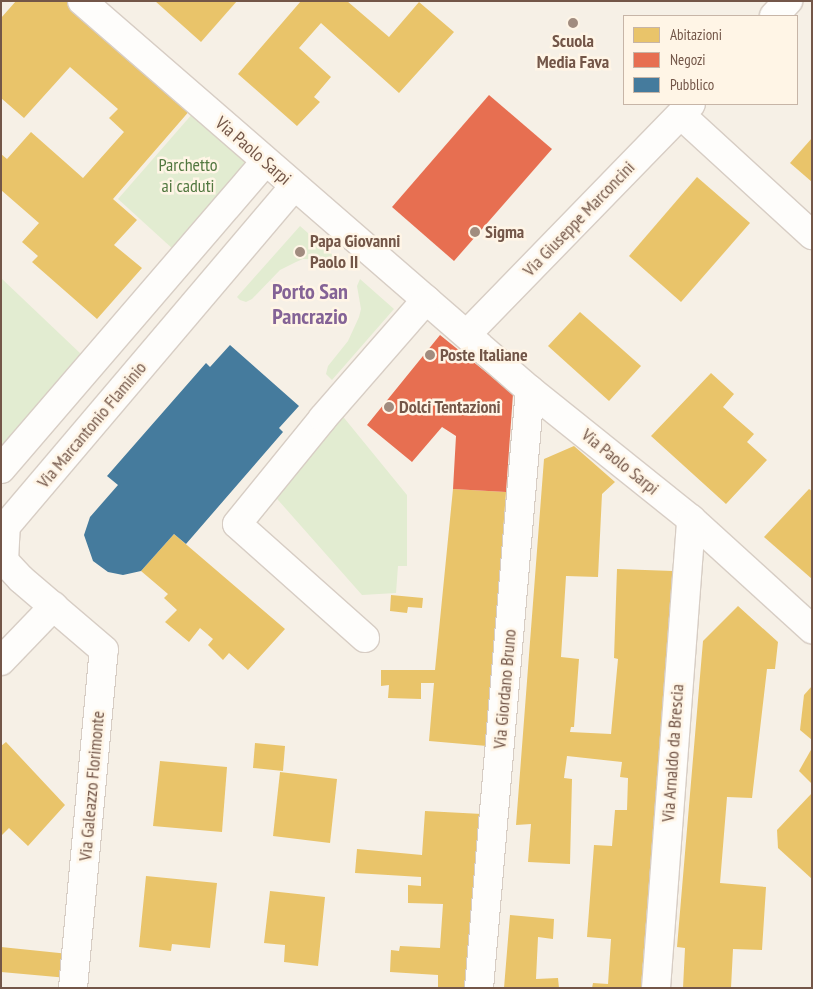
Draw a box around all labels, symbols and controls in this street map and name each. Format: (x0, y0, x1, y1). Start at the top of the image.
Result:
legend (623, 15, 798, 105)
marker: Scuola Media Fava (567, 17, 579, 29)
text: Abitazioni (670, 25, 722, 44)
place label: Scuola Media Fava (537, 31, 609, 74)
text: Negozi (670, 50, 706, 69)
text: Pubblico (670, 75, 714, 94)
street label: Via Paolo Sarpi (211, 112, 295, 190)
park label: Parchetto ai caduti (158, 155, 218, 198)
street label: Via Giuseppe Marconcini (519, 157, 639, 281)
place label: Sigma (485, 221, 524, 243)
marker: Sigma (469, 226, 481, 238)
place label: Papa Giovanni Paolo II (310, 231, 401, 274)
marker: Papa Giovanni Paolo II (294, 246, 306, 258)
district label: Porto San Pancrazio (272, 278, 348, 330)
place label: Poste Italiane (440, 344, 528, 366)
marker: Poste Italiane (424, 349, 436, 361)
street label: Via Marcantonio Flaminio (33, 357, 151, 493)
place label: Dolci Tentazioni (399, 396, 501, 418)
marker: Dolci Tentazioni (383, 401, 395, 413)
street label: Via Paolo Sarpi (577, 424, 663, 500)
street label: Via Giordano Bruno (489, 628, 521, 750)
street label: Via Arnaldo da Brescia (657, 683, 689, 823)
street label: Via Galeazzo Florimonte (75, 710, 109, 862)

